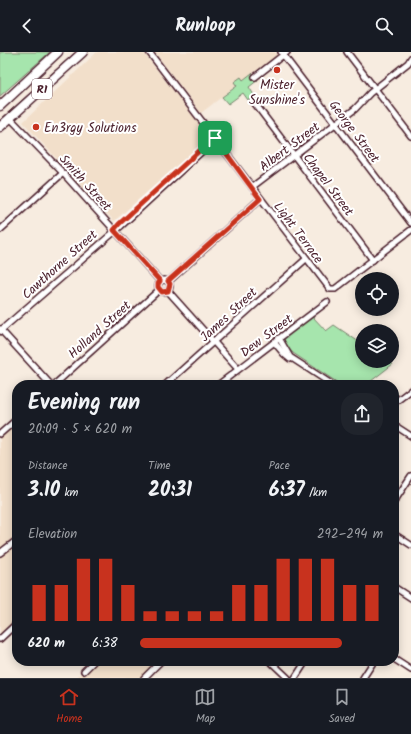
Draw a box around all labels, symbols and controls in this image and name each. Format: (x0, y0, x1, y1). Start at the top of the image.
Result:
text: Runloop (175, 12, 236, 41)
icon: back (16, 15, 38, 37)
icon: search (373, 15, 395, 37)
marker: Mister Sunshine's (272, 65, 282, 75)
place label: Mister Sunshine's (249, 75, 305, 111)
road number: R1 (32, 79, 52, 99)
street label: George Street (323, 96, 385, 169)
street label: Albert Street (255, 117, 325, 177)
place label: En3rgy Solutions (44, 118, 137, 139)
pin (198, 121, 232, 155)
marker: En3rgy Solutions (31, 122, 41, 132)
icon: arrive (204, 127, 226, 149)
street label: Chapel Street (297, 149, 359, 222)
street label: Smith Street (53, 150, 117, 217)
street label: Light Terrace (268, 198, 328, 268)
street label: Cawthorne Street (17, 225, 103, 305)
map controls (355, 272, 399, 368)
button: locate (355, 272, 399, 316)
street label: James Street (195, 282, 263, 347)
street label: Holland Street (64, 295, 137, 364)
street label: Dew Street (236, 309, 298, 363)
button: layers (355, 324, 399, 368)
text: Evening run (28, 386, 140, 421)
button: share (341, 393, 383, 435)
text: 20:09 · 5 × 620 m (28, 419, 132, 440)
text: Distance (28, 457, 68, 475)
text: Time (148, 457, 171, 475)
text: Pace (269, 457, 290, 475)
text: 3.10 (28, 475, 60, 507)
text: 20:31 (148, 475, 192, 507)
text: 6:37 (269, 475, 305, 507)
text: km (60, 484, 78, 502)
text: /km (305, 484, 327, 502)
text: Elevation (28, 524, 77, 545)
text: 292–294 m (317, 524, 383, 545)
text: 620 m (28, 633, 65, 654)
text: 6:38 (92, 633, 118, 654)
tab: Home (56, 686, 82, 728)
tab: Map (194, 686, 216, 728)
tab: Saved (329, 686, 355, 728)

